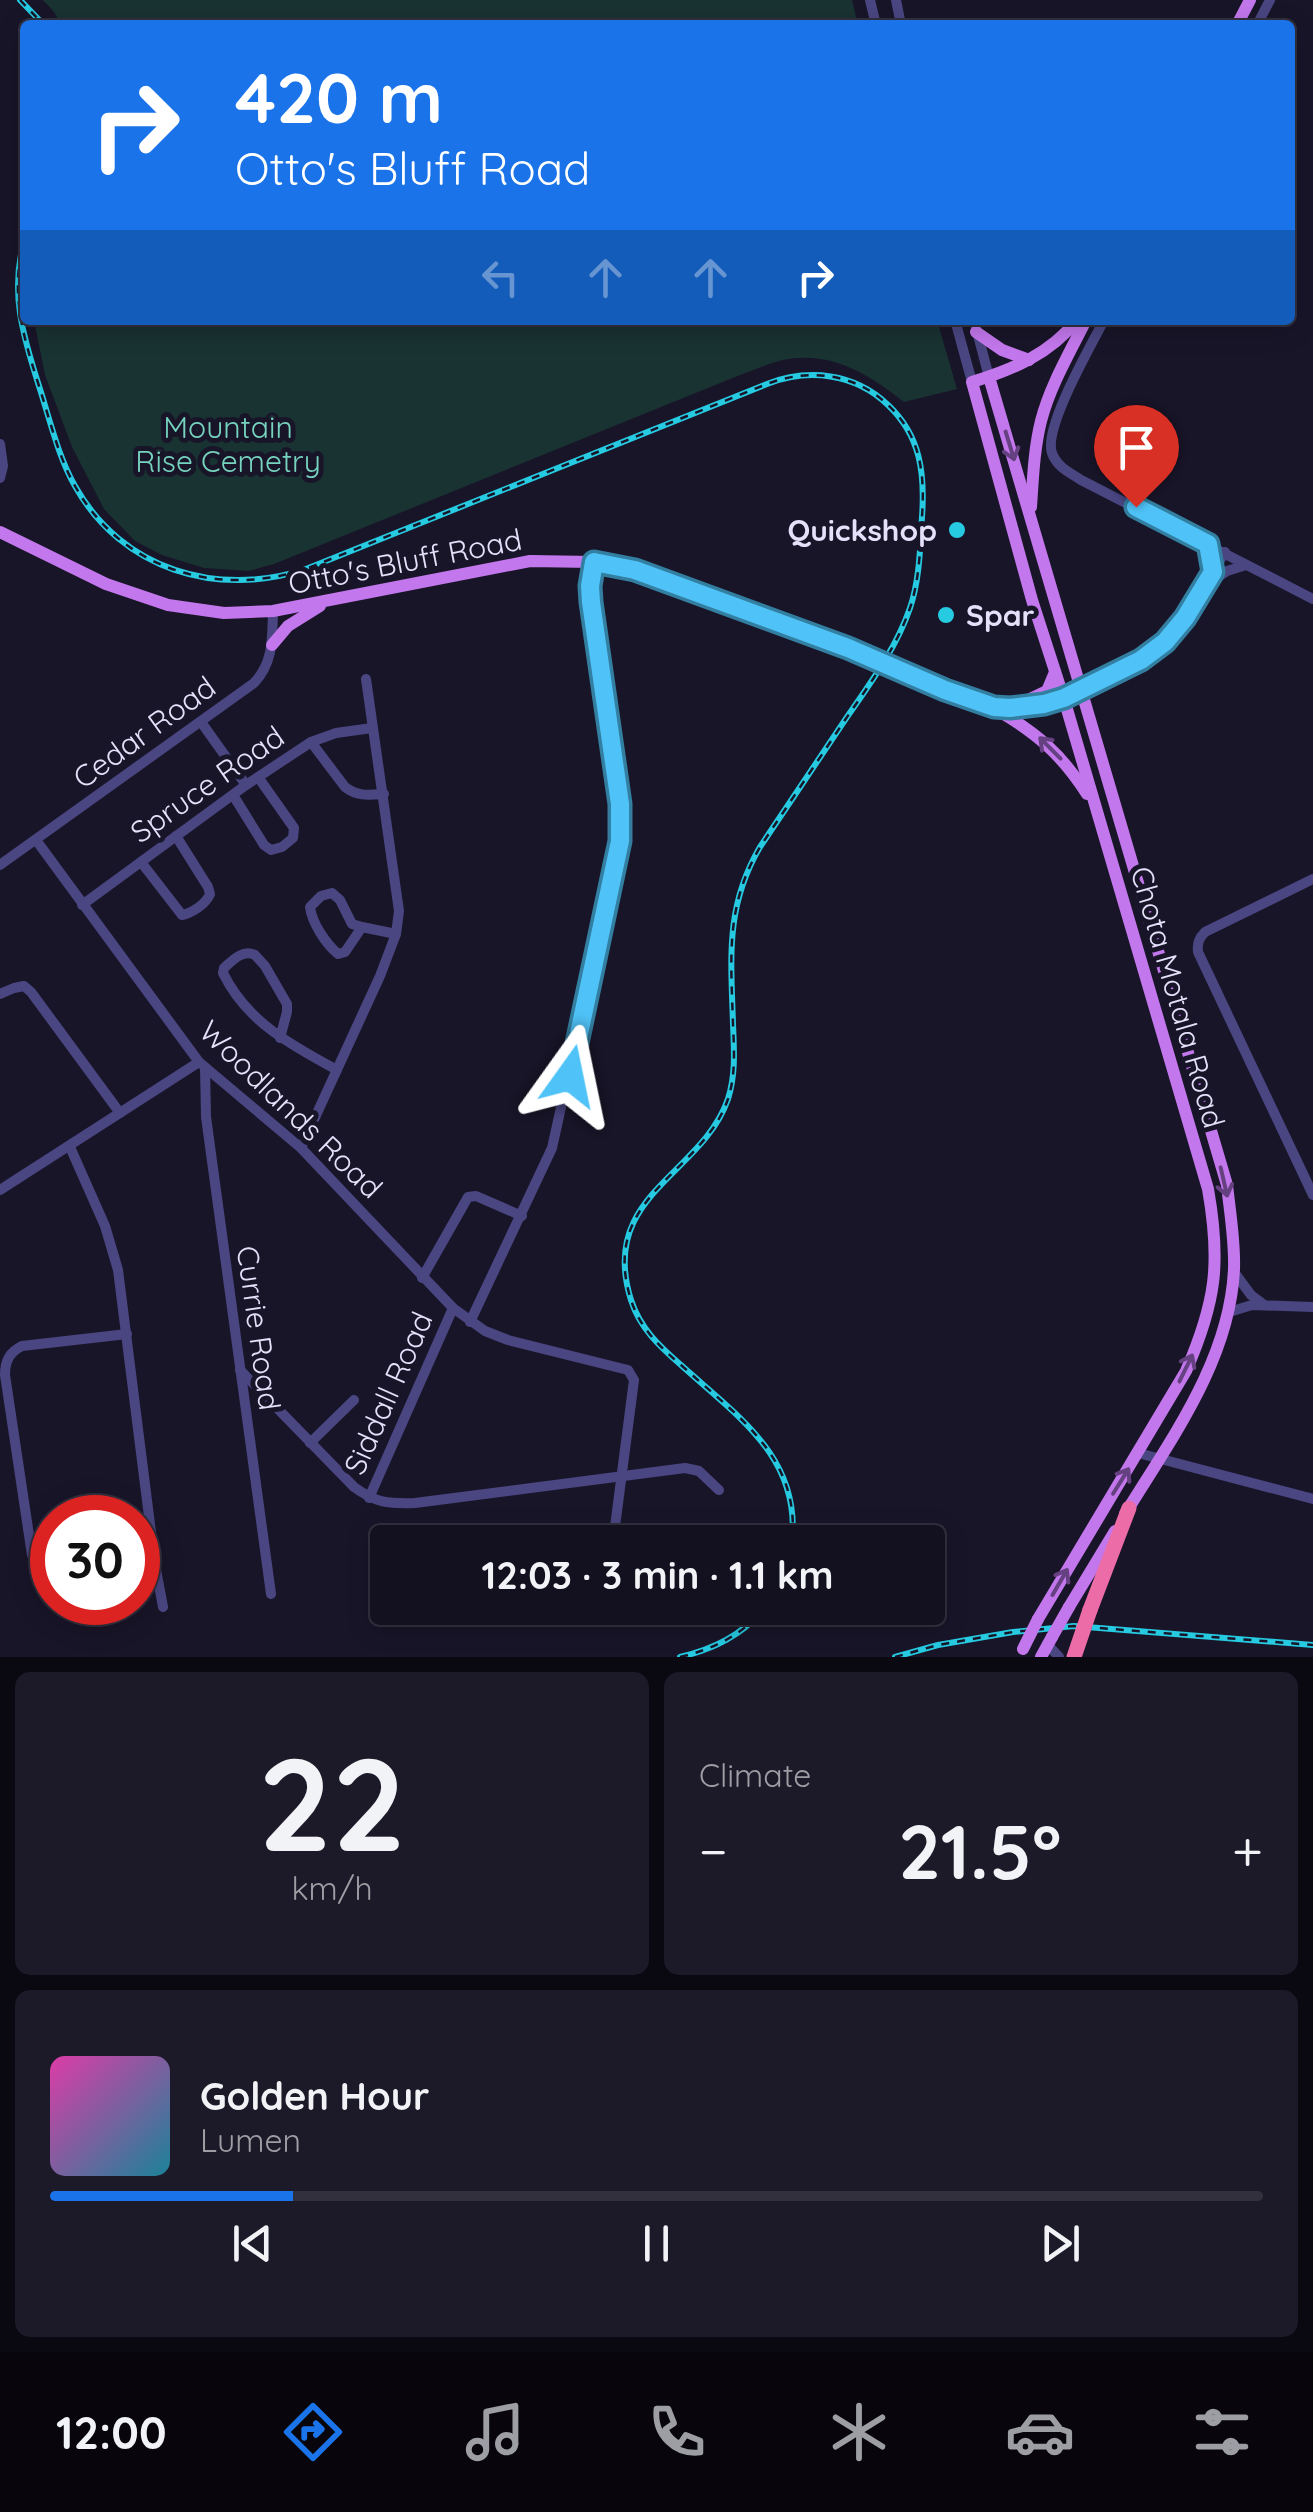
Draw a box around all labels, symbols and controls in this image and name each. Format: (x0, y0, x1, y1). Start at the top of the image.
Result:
text: 420 m (235, 53, 443, 141)
icon: right (70, 60, 200, 190)
text: Otto's Bluff Road (235, 140, 590, 196)
icon: left (473, 250, 528, 305)
icon: ahead (578, 250, 633, 305)
icon: ahead (683, 250, 738, 305)
icon: right (788, 250, 843, 305)
pin (1094, 405, 1179, 508)
park label: Mountain Rise Cemetry (135, 408, 321, 480)
icon: arrive (1109, 420, 1164, 475)
one-way arrow (1002, 430, 1020, 461)
place label: Quickshop (788, 511, 937, 549)
marker: Quickshop (946, 519, 968, 541)
street label: Otto's Bluff Road (285, 520, 525, 602)
place label: Spar (966, 596, 1035, 634)
marker: Spar (935, 604, 957, 626)
street label: Cedar Road (65, 668, 223, 796)
street label: Spruce Road (123, 717, 291, 851)
one-way arrow (1038, 736, 1062, 760)
street label: Chota Motala Road (1122, 862, 1234, 1132)
street label: Woodlands Road (191, 1012, 391, 1206)
position arrow (518, 1024, 622, 1128)
one-way arrow (1216, 1165, 1235, 1197)
street label: Currie Road (229, 1243, 289, 1413)
street label: Siddall Road (335, 1306, 441, 1480)
one-way arrow (1178, 1354, 1197, 1384)
one-way arrow (1110, 1467, 1131, 1496)
speed limit sign: 30 (30, 1495, 160, 1625)
text: 12:03 · 3 min · 1.1 km (481, 1551, 834, 1599)
one-way arrow (1050, 1568, 1070, 1597)
text: 22 (258, 1721, 406, 1884)
text: Climate (699, 1755, 811, 1795)
text: 21.5° (898, 1804, 1061, 1898)
text: − (699, 1816, 728, 1885)
text: + (1232, 1816, 1263, 1885)
text: km/h (291, 1868, 373, 1908)
text: Golden Hour (200, 2072, 429, 2120)
text: Lumen (200, 2120, 301, 2160)
icon: previous (225, 2216, 280, 2271)
icon: pause (629, 2216, 684, 2271)
icon: next (1033, 2216, 1088, 2271)
icon: directions (278, 2397, 348, 2467)
icon: music (460, 2397, 530, 2467)
icon: phone (642, 2397, 712, 2467)
icon: climate (824, 2397, 894, 2467)
icon: car (1005, 2397, 1075, 2467)
icon: filters (1187, 2397, 1257, 2467)
text: 12:00 (56, 2404, 167, 2460)

